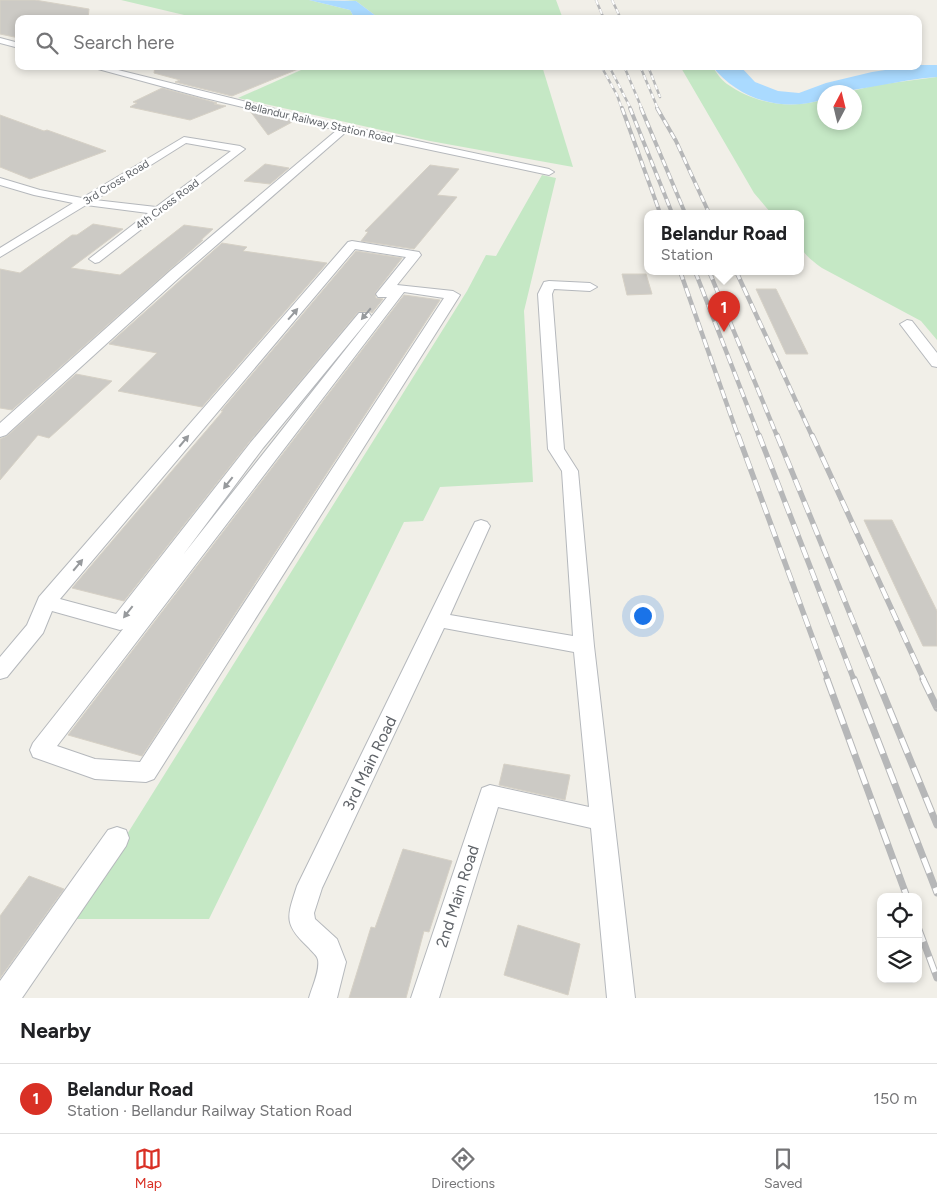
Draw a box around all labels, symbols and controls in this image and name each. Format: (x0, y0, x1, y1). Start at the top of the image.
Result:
search box (15, 15, 922, 70)
icon: search (33, 29, 61, 57)
text: Search here (73, 31, 175, 54)
north arrow (817, 85, 862, 130)
street label: Bellandur Railway Station Road (243, 99, 394, 146)
street label: 3rd Cross Road (81, 157, 152, 208)
street label: 4th Cross Road (133, 176, 202, 233)
popup (644, 210, 804, 275)
text: Belandur Road (661, 222, 787, 245)
text: Station (661, 245, 713, 264)
pin: 1 (708, 291, 740, 332)
one-way arrow (287, 308, 298, 321)
one-way arrow (360, 308, 371, 321)
one-way arrow (178, 435, 189, 448)
one-way arrow (222, 477, 233, 490)
one-way arrow (72, 559, 84, 571)
your location (630, 603, 656, 629)
one-way arrow (123, 605, 134, 618)
street label: 3rd Main Road (338, 713, 400, 813)
street label: 2nd Main Road (432, 843, 483, 950)
map controls (877, 893, 922, 983)
button: locate (877, 893, 922, 938)
button: layers (877, 938, 922, 983)
text: Nearby (20, 1018, 91, 1043)
text: Belandur Road (67, 1078, 193, 1101)
text: 1 (33, 1089, 39, 1108)
text: 150 m (873, 1089, 917, 1108)
text: Station · Bellandur Railway Station Road (67, 1101, 352, 1120)
tab: Map (134, 1145, 162, 1192)
tab: Directions (431, 1145, 495, 1192)
tab: Saved (764, 1145, 803, 1192)

